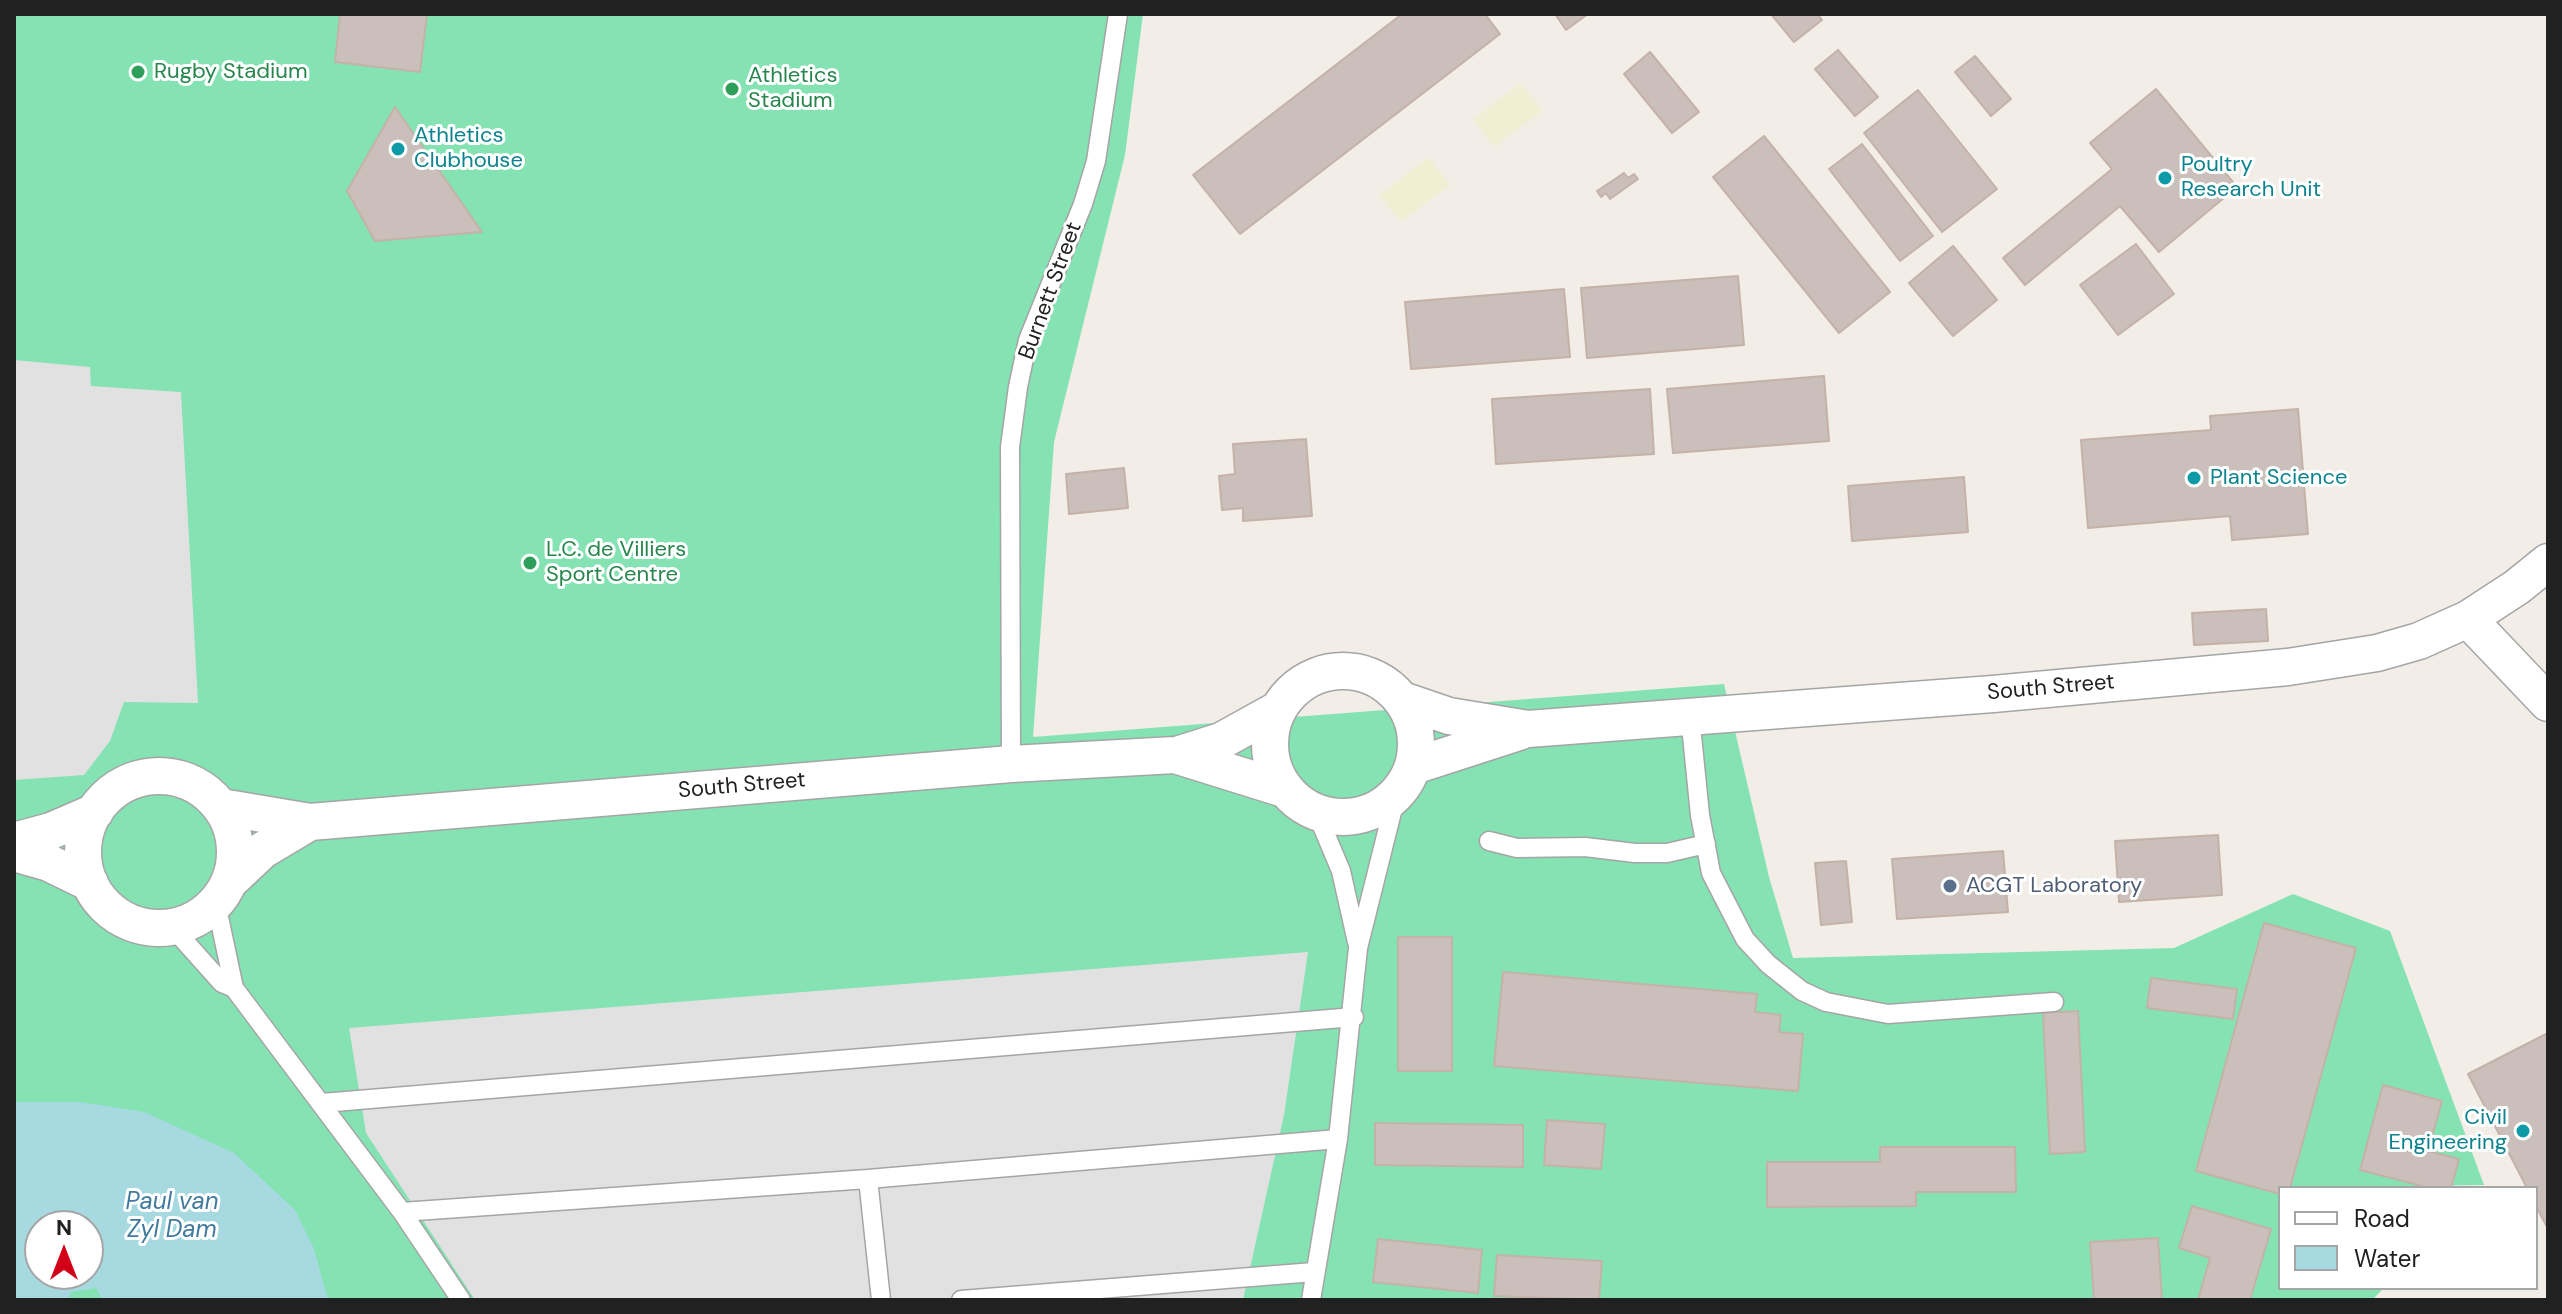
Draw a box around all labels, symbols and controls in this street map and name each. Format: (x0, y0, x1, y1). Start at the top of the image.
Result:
place label: Rugby Stadium (154, 59, 308, 85)
marker: Rugby Stadium (129, 63, 147, 81)
place label: Athletics Stadium (748, 63, 838, 114)
marker: Athletics Stadium (723, 80, 741, 98)
place label: Athletics Clubhouse (414, 123, 523, 174)
marker: Athletics Clubhouse (389, 140, 407, 158)
place label: Poultry Research Unit (2181, 152, 2321, 204)
marker: Poultry Research Unit (2156, 169, 2174, 187)
street label: Burnett Street (1014, 219, 1088, 363)
place label: Plant Science (2210, 465, 2348, 491)
marker: Plant Science (2185, 469, 2203, 487)
place label: L.C. de Villiers Sport Centre (546, 537, 686, 588)
marker: L.C. de Villiers Sport Centre (521, 554, 539, 572)
street label: South Street (1986, 669, 2116, 707)
street label: South Street (677, 767, 807, 805)
place label: ACGT Laboratory (1966, 873, 2142, 899)
marker: ACGT Laboratory (1941, 877, 1959, 895)
place label: Civil Engineering (2388, 1105, 2507, 1156)
marker: Civil Engineering (2514, 1122, 2532, 1140)
legend (2278, 1186, 2538, 1290)
water label: Paul van Zyl Dam (125, 1189, 219, 1245)
text: Road (2354, 1203, 2410, 1234)
north arrow (24, 1210, 104, 1290)
text: N (56, 1213, 72, 1242)
text: Water (2354, 1243, 2420, 1274)

